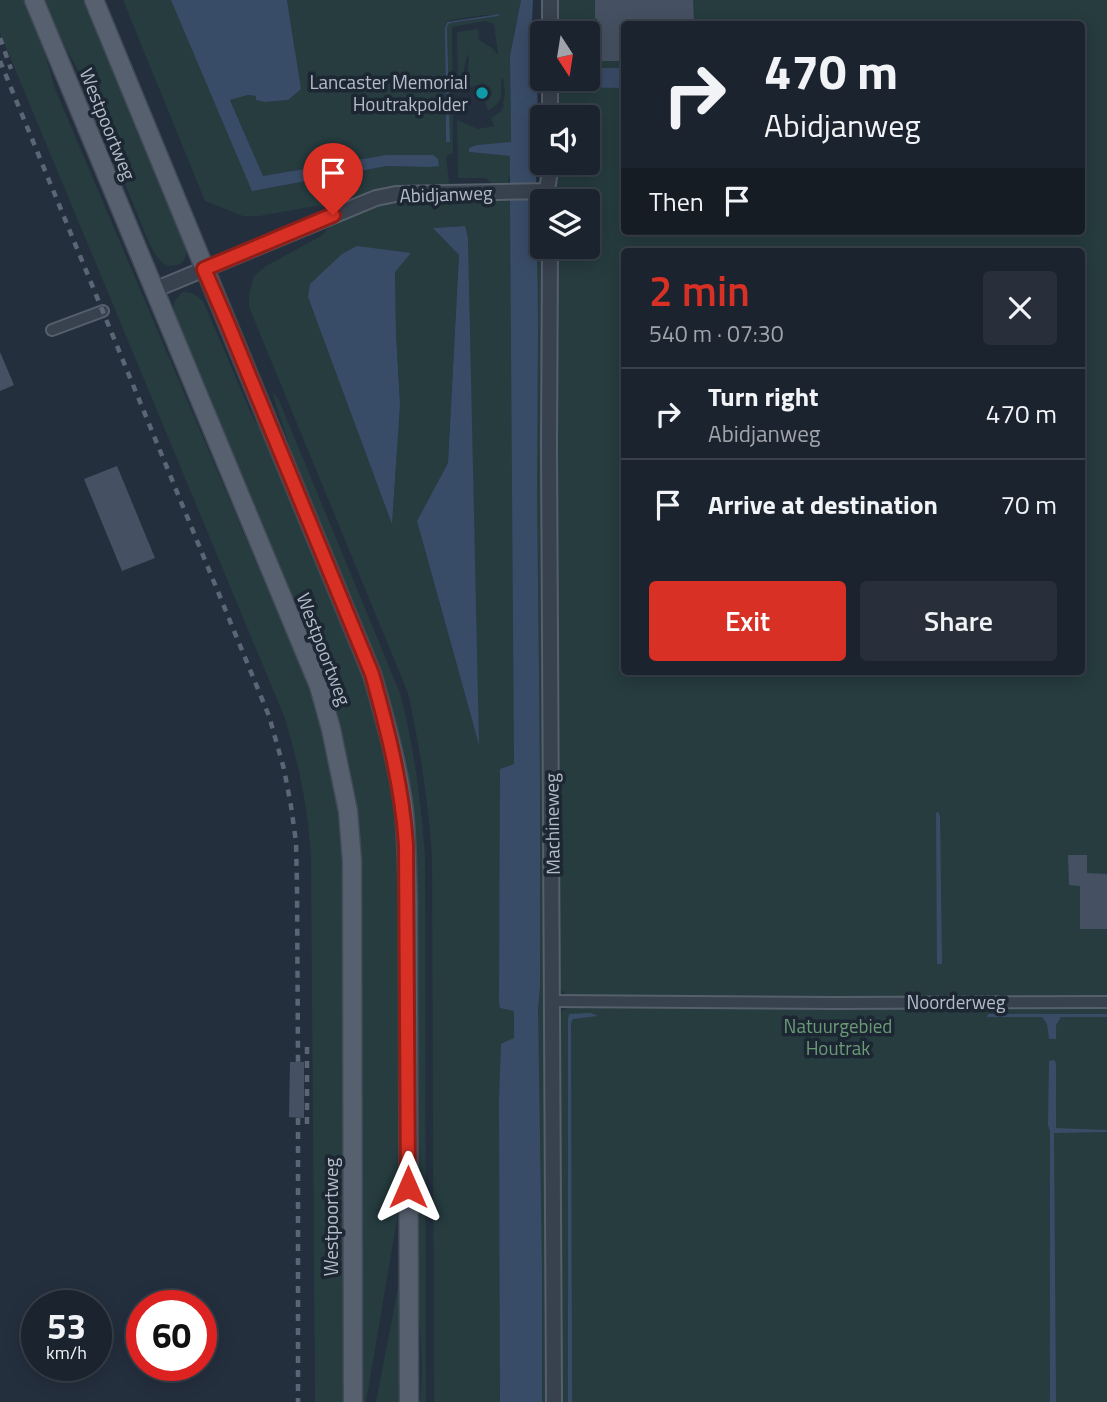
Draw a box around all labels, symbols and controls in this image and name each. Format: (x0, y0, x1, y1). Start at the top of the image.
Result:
north arrow (530, 21, 600, 91)
map controls (530, 21, 600, 259)
text: 470 m (764, 33, 898, 108)
icon: right (649, 49, 740, 140)
street label: Westpoortweg (73, 63, 144, 184)
place label: Lancaster Memorial Houtrakpolder (310, 67, 468, 118)
marker: Lancaster Memorial Houtrakpolder (474, 85, 490, 101)
text: Abidjanweg (764, 101, 921, 149)
button: sound (530, 105, 600, 175)
pin (303, 143, 363, 215)
icon: arrive (314, 154, 352, 192)
street label: Abidjanweg (399, 177, 493, 210)
text: Then (649, 182, 704, 221)
icon: arrive (718, 182, 756, 220)
button: layers (530, 189, 600, 259)
text: 2 min (649, 258, 750, 322)
button: close (983, 271, 1057, 345)
text: 540 m · 07:30 (649, 316, 784, 351)
text: Turn right (708, 377, 819, 416)
text: 470 m (986, 394, 1057, 433)
icon: right (649, 395, 687, 433)
text: Abidjanweg (708, 416, 821, 451)
text: Arrive at destination (708, 485, 938, 524)
text: 70 m (1000, 485, 1057, 524)
icon: arrive (649, 486, 687, 524)
button: Exit (649, 581, 846, 661)
button: Share (860, 581, 1057, 661)
street label: Westpoortweg (290, 588, 359, 710)
street label: Machineweg (536, 773, 567, 875)
street label: Noorderweg (906, 987, 1006, 1016)
park label: Natuurgebied Houtrak (784, 1011, 892, 1062)
position arrow (371, 1150, 445, 1224)
street label: Westpoortweg (316, 1157, 345, 1276)
speed limit sign: 60 (126, 1290, 217, 1381)
text: 53 (47, 1299, 86, 1353)
text: km/h (46, 1339, 87, 1366)

